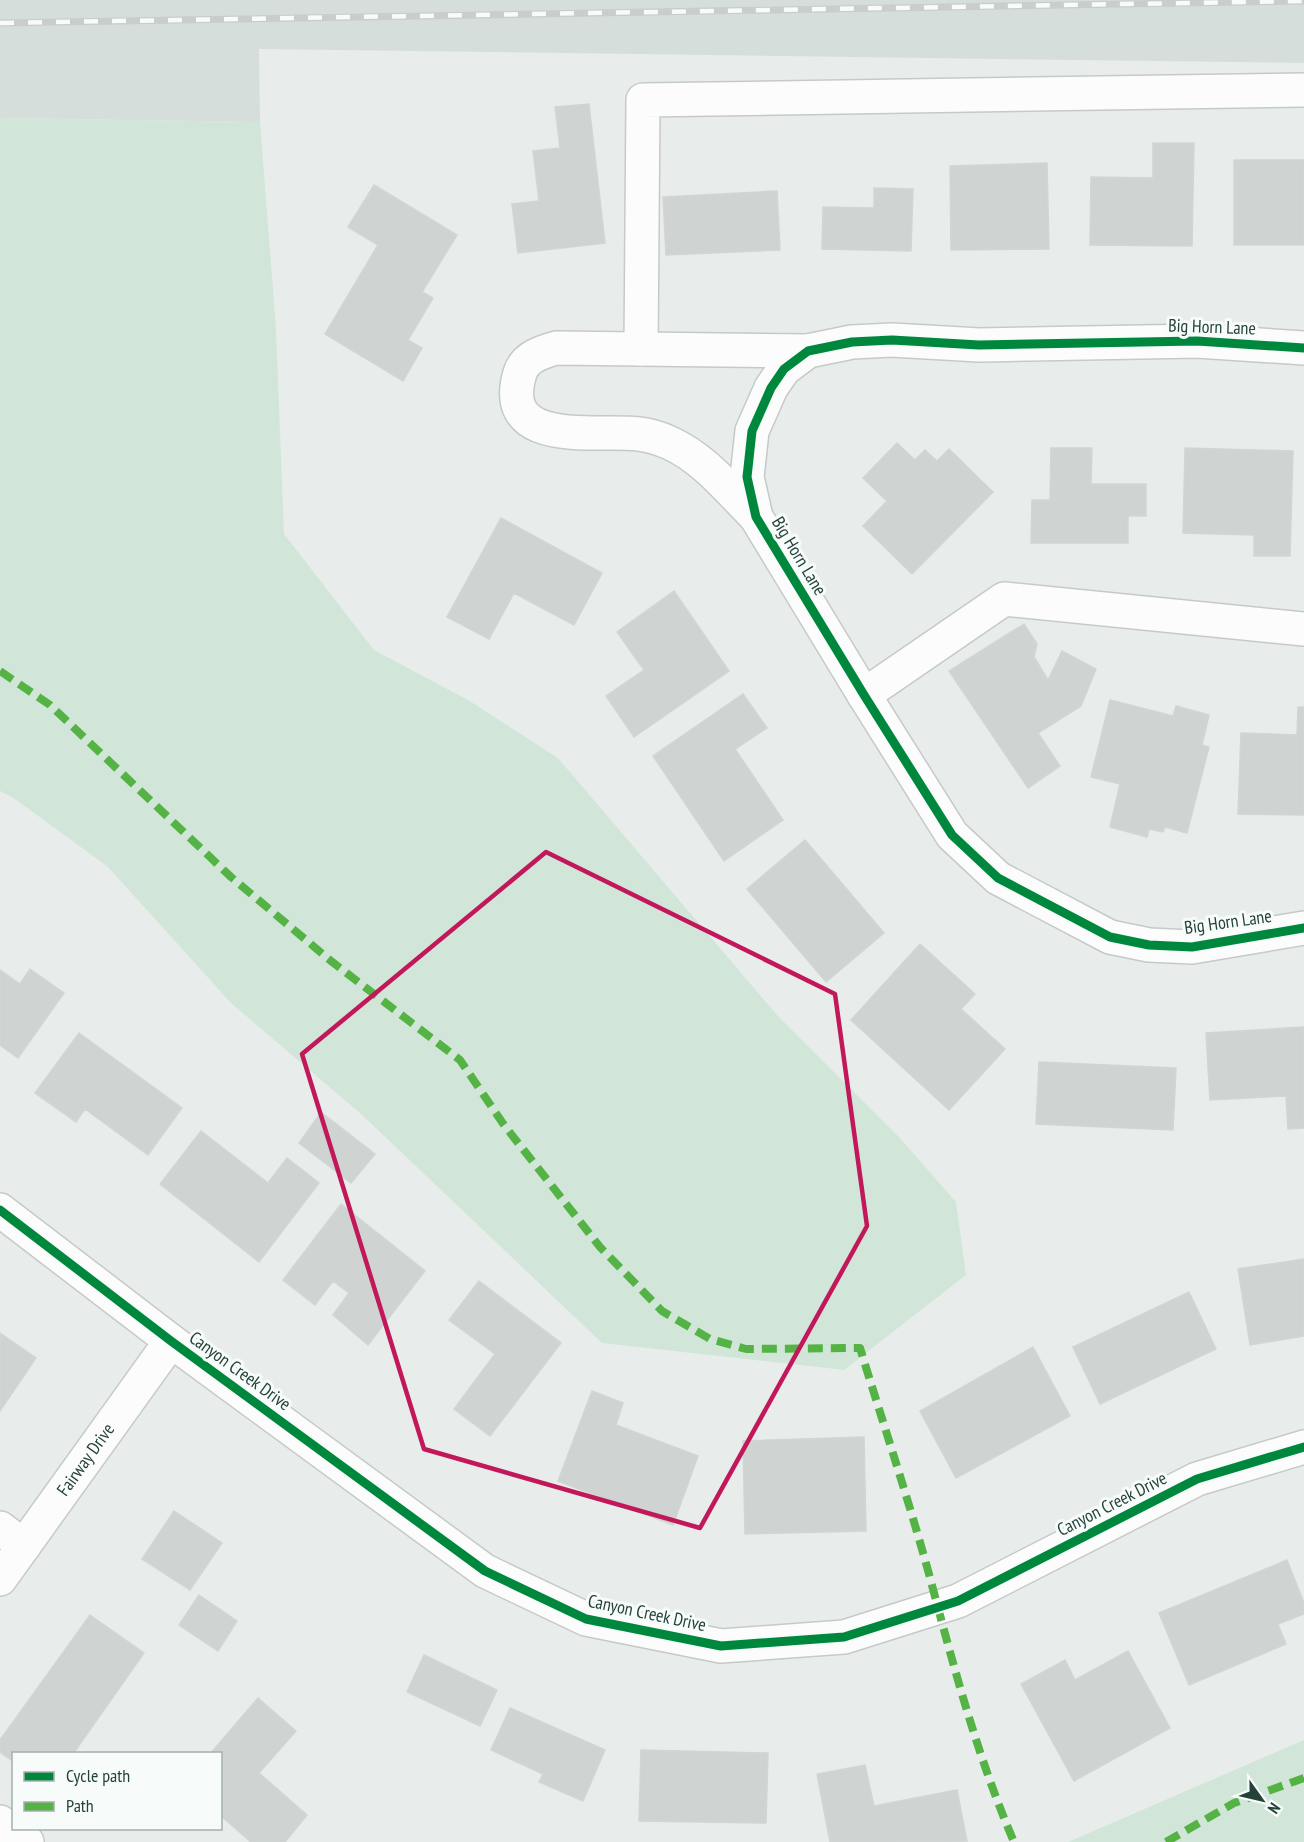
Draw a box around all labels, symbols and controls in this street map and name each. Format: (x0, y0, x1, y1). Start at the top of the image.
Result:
street label: Big Horn Lane (1168, 313, 1256, 340)
street label: Big Horn Lane (767, 512, 832, 599)
street label: Big Horn Lane (1183, 904, 1273, 939)
street label: Canyon Creek Drive (185, 1326, 296, 1415)
street label: Fairway Drive (51, 1418, 119, 1500)
street label: Canyon Creek Drive (1053, 1466, 1171, 1541)
street label: Canyon Creek Drive (586, 1589, 708, 1636)
legend (12, 1752, 222, 1830)
text: Cycle path (66, 1764, 130, 1787)
north arrow (1232, 1770, 1292, 1830)
text: Path (66, 1794, 94, 1817)
text: N (1264, 1799, 1285, 1818)

